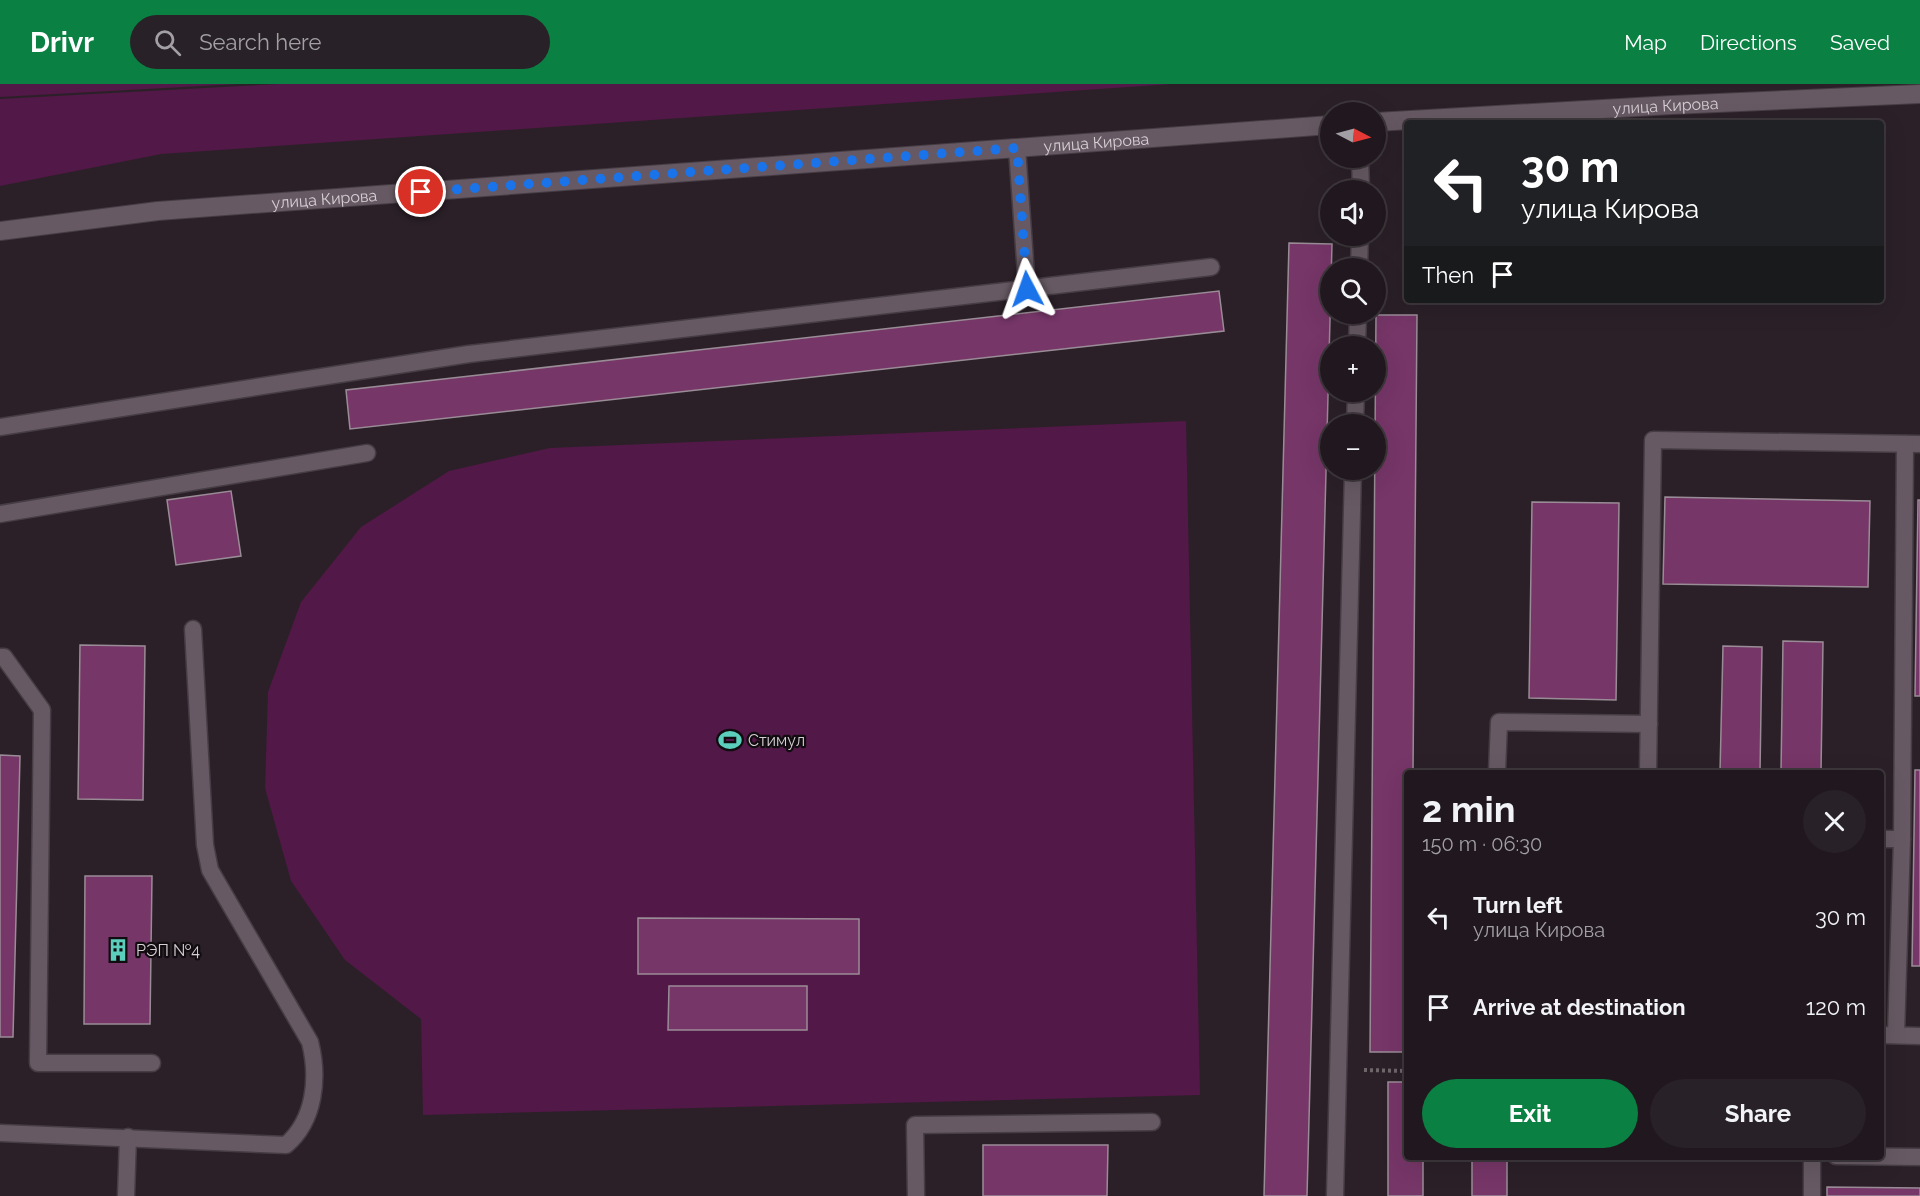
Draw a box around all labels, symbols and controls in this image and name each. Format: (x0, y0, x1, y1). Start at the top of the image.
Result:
search box (130, 15, 550, 69)
text: Drivr (30, 26, 94, 59)
icon: search (151, 26, 184, 59)
text: Search here (199, 29, 321, 55)
text: Map (1624, 30, 1667, 55)
text: Directions (1700, 30, 1797, 55)
text: Saved (1830, 30, 1890, 55)
street label: улица Кирова (1612, 93, 1719, 118)
north arrow (1320, 102, 1386, 168)
map controls (1320, 102, 1386, 480)
street label: улица Кирова (1043, 129, 1150, 155)
text: 30 m (1521, 143, 1619, 192)
icon: left (1422, 144, 1500, 222)
pin (395, 166, 446, 217)
icon: arrive (404, 175, 437, 208)
button: sound (1320, 180, 1386, 246)
street label: улица Кирова (271, 185, 378, 212)
text: улица Кирова (1521, 193, 1699, 224)
position arrow (995, 257, 1059, 321)
button: search (1320, 258, 1386, 324)
icon: arrive (1486, 258, 1519, 291)
text: Then (1422, 262, 1474, 288)
button: + (1320, 336, 1386, 402)
button: − (1320, 414, 1386, 480)
sports icon: Стимул (717, 727, 743, 753)
place label: Стимул (748, 731, 805, 750)
text: 2 min (1422, 788, 1515, 830)
button: close (1803, 790, 1866, 853)
text: 150 m · 06:30 (1422, 832, 1542, 856)
text: Turn left (1473, 892, 1563, 918)
icon: left (1422, 901, 1455, 934)
text: 30 m (1815, 904, 1866, 930)
text: улица Кирова (1473, 918, 1605, 942)
building icon: РЭП №4 (105, 937, 131, 963)
place label: РЭП №4 (136, 941, 200, 960)
icon: arrive (1422, 991, 1455, 1024)
text: Arrive at destination (1473, 994, 1686, 1020)
text: 120 m (1806, 994, 1866, 1020)
button: Exit (1422, 1079, 1638, 1148)
button: Share (1650, 1079, 1866, 1148)

